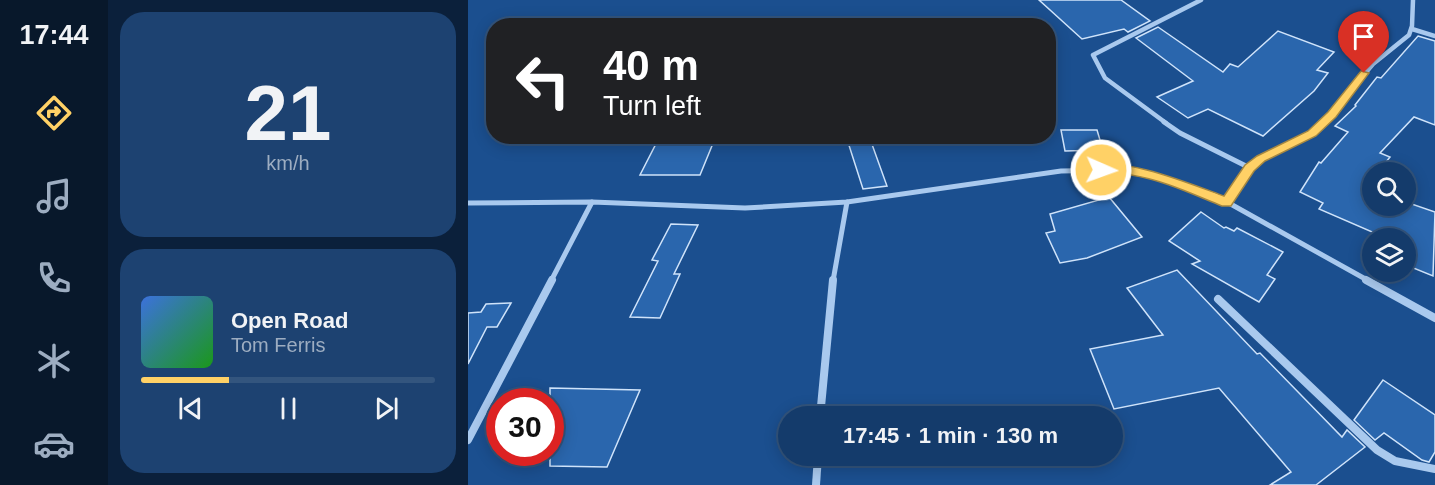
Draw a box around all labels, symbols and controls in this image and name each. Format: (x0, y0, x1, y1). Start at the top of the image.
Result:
pin (1338, 11, 1389, 73)
text: 17:44 (19, 20, 89, 50)
icon: arrive (1347, 20, 1380, 53)
icon: left (504, 42, 582, 120)
text: 40 m (603, 42, 699, 89)
text: 21 (245, 69, 331, 157)
text: Turn left (603, 91, 701, 121)
icon: directions (33, 92, 75, 134)
position arrow (1069, 138, 1133, 202)
text: km/h (266, 152, 310, 174)
map controls (1362, 162, 1416, 282)
button: search (1362, 162, 1416, 216)
icon: music (33, 175, 75, 217)
button: layers (1362, 228, 1416, 282)
icon: phone (33, 257, 75, 299)
text: Open Road (231, 308, 348, 333)
text: Tom Ferris (231, 334, 325, 356)
icon: climate (33, 340, 75, 382)
speed limit sign: 30 (486, 388, 564, 466)
icon: previous (174, 392, 207, 425)
icon: pause (272, 392, 305, 425)
icon: next (370, 392, 403, 425)
icon: car (33, 423, 75, 465)
text: 17:45 · 1 min · 130 m (843, 423, 1058, 448)

